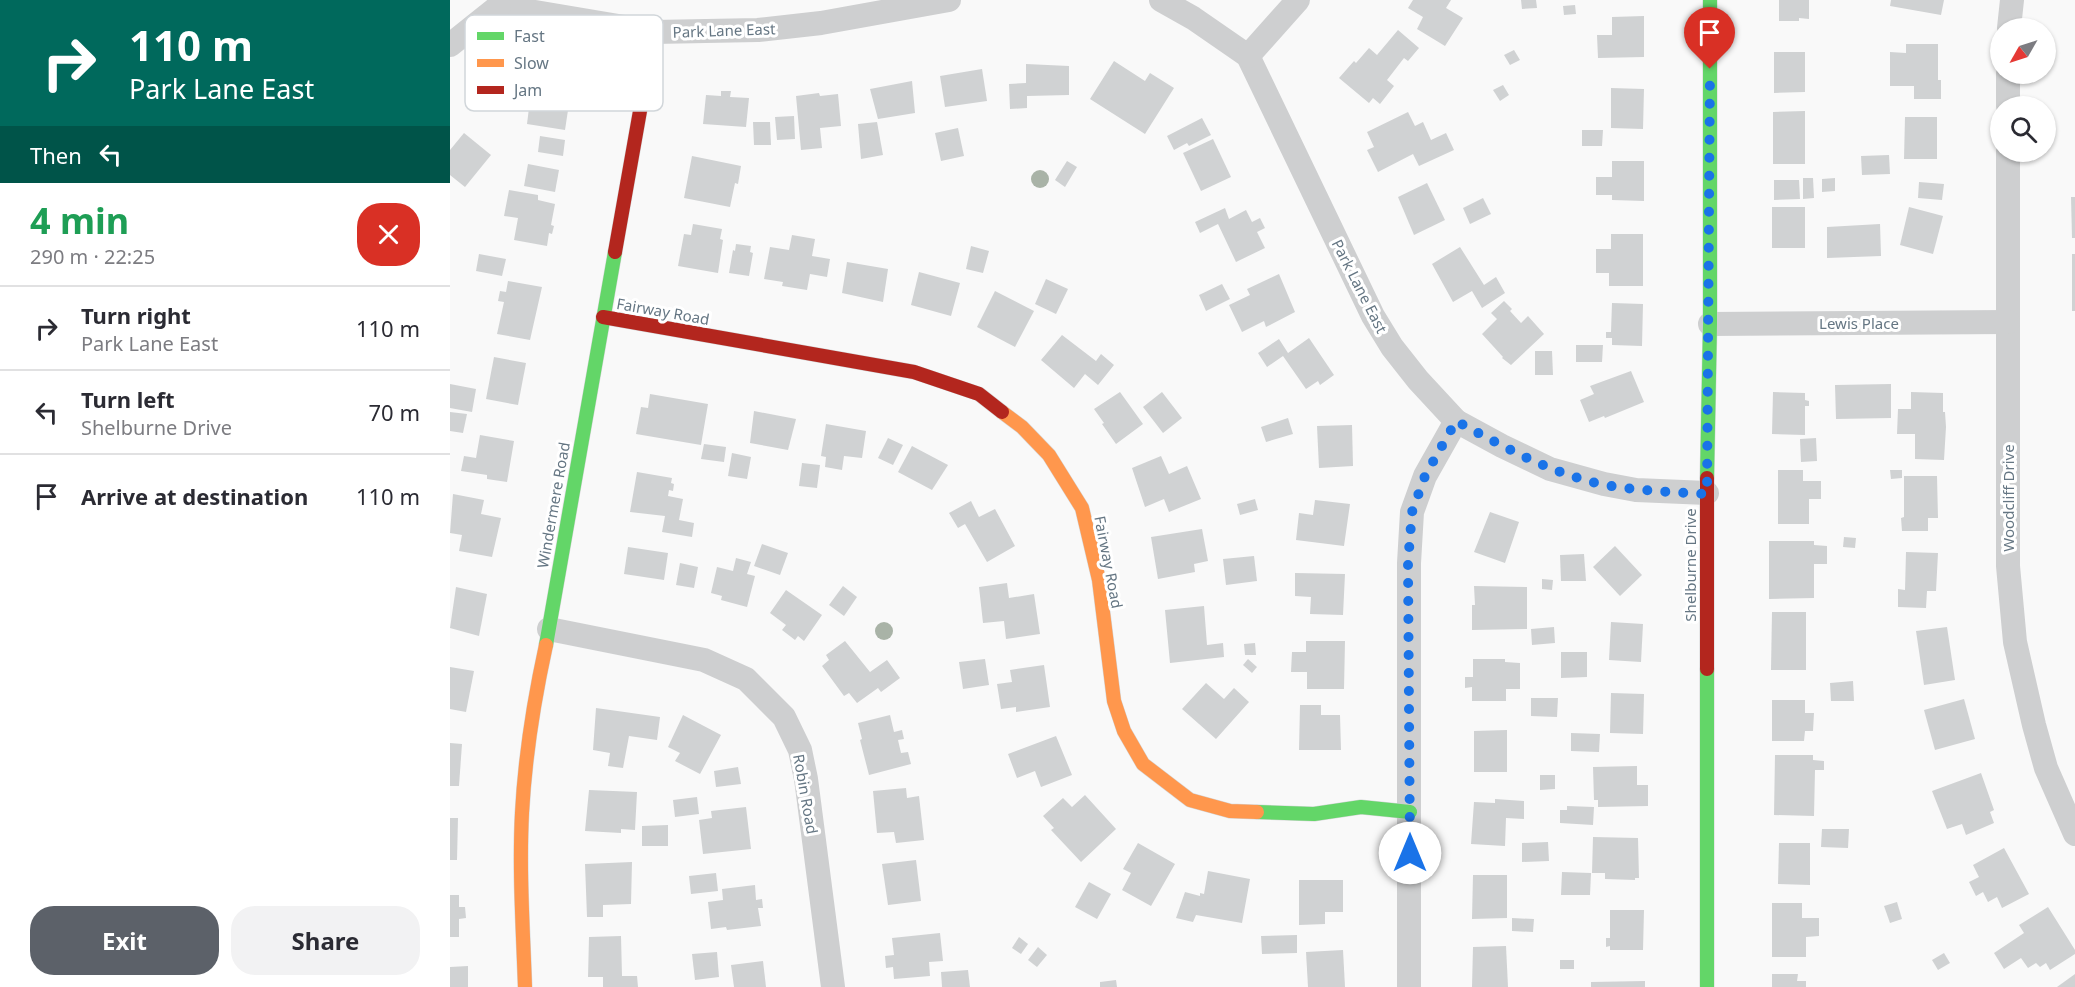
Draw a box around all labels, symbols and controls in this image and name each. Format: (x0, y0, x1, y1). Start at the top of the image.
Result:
pin (1684, 7, 1735, 69)
legend (465, 15, 663, 111)
text: 110 m (129, 16, 253, 73)
icon: arrive (1693, 16, 1726, 49)
street label: Park Lane East (672, 18, 776, 42)
north arrow (1990, 18, 2056, 84)
map controls (1990, 18, 2056, 162)
icon: right (30, 24, 108, 102)
text: Fast (514, 25, 545, 47)
text: Slow (514, 52, 549, 74)
text: Park Lane East (129, 70, 314, 107)
text: Jam (512, 79, 542, 101)
button: search (1990, 96, 2056, 162)
icon: left (94, 138, 127, 171)
text: Then (30, 140, 82, 170)
text: 4 min (30, 196, 129, 245)
button: close (357, 203, 420, 266)
street label: Park Lane East (1328, 236, 1393, 337)
text: 290 m · 22:25 (30, 243, 155, 270)
street label: Fairway Road (615, 293, 711, 329)
text: Turn right (81, 300, 191, 330)
icon: right (30, 312, 63, 345)
text: 110 m (356, 313, 420, 343)
street label: Lewis Place (1819, 313, 1899, 333)
text: Park Lane East (81, 330, 218, 357)
text: Turn left (81, 384, 175, 414)
icon: left (30, 396, 63, 429)
text: 70 m (369, 397, 420, 427)
text: Shelburne Drive (81, 414, 232, 441)
street label: Windermere Road (532, 440, 574, 570)
street label: Woodcliff Drive (1998, 444, 2018, 552)
icon: arrive (30, 480, 63, 513)
text: Arrive at destination (81, 481, 308, 511)
text: 110 m (356, 481, 420, 511)
street label: Shelburne Drive (1680, 508, 1700, 622)
street label: Fairway Road (1090, 514, 1128, 610)
street label: Robin Road (789, 753, 823, 835)
position arrow (1378, 821, 1442, 885)
button: Exit (30, 906, 219, 975)
button: Share (231, 906, 420, 975)

